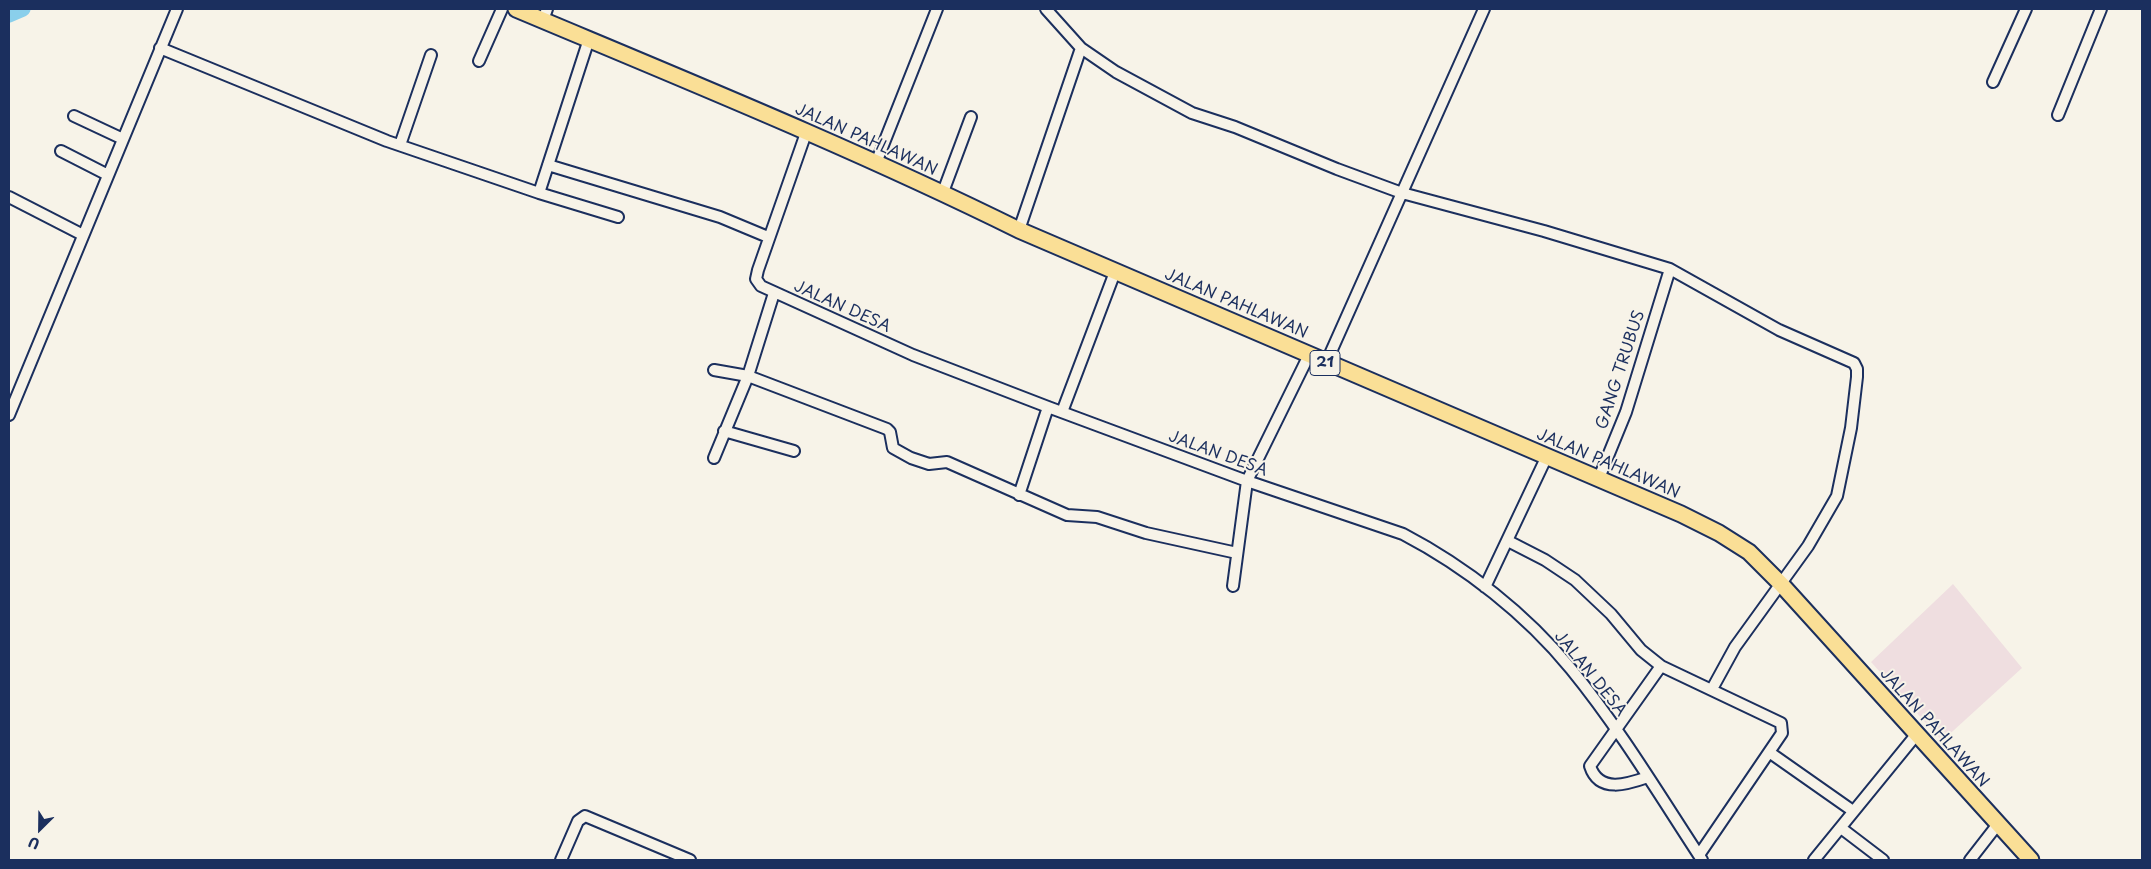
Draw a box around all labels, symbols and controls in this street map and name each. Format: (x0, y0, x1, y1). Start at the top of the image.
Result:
street label: JALAN PAHLAWAN (792, 100, 940, 180)
street label: JALAN PAHLAWAN (1161, 265, 1311, 343)
street label: JALAN DESA (791, 277, 893, 337)
street label: GANG TRUBUS (1593, 308, 1649, 432)
road number: 21 (1310, 350, 1340, 376)
street label: JALAN PAHLAWAN (1533, 425, 1683, 503)
street label: JALAN DESA (1166, 427, 1270, 481)
street label: JALAN DESA (1550, 628, 1630, 720)
street label: JALAN PAHLAWAN (1875, 664, 1993, 792)
north arrow (15, 804, 65, 854)
text: U (25, 832, 43, 855)

